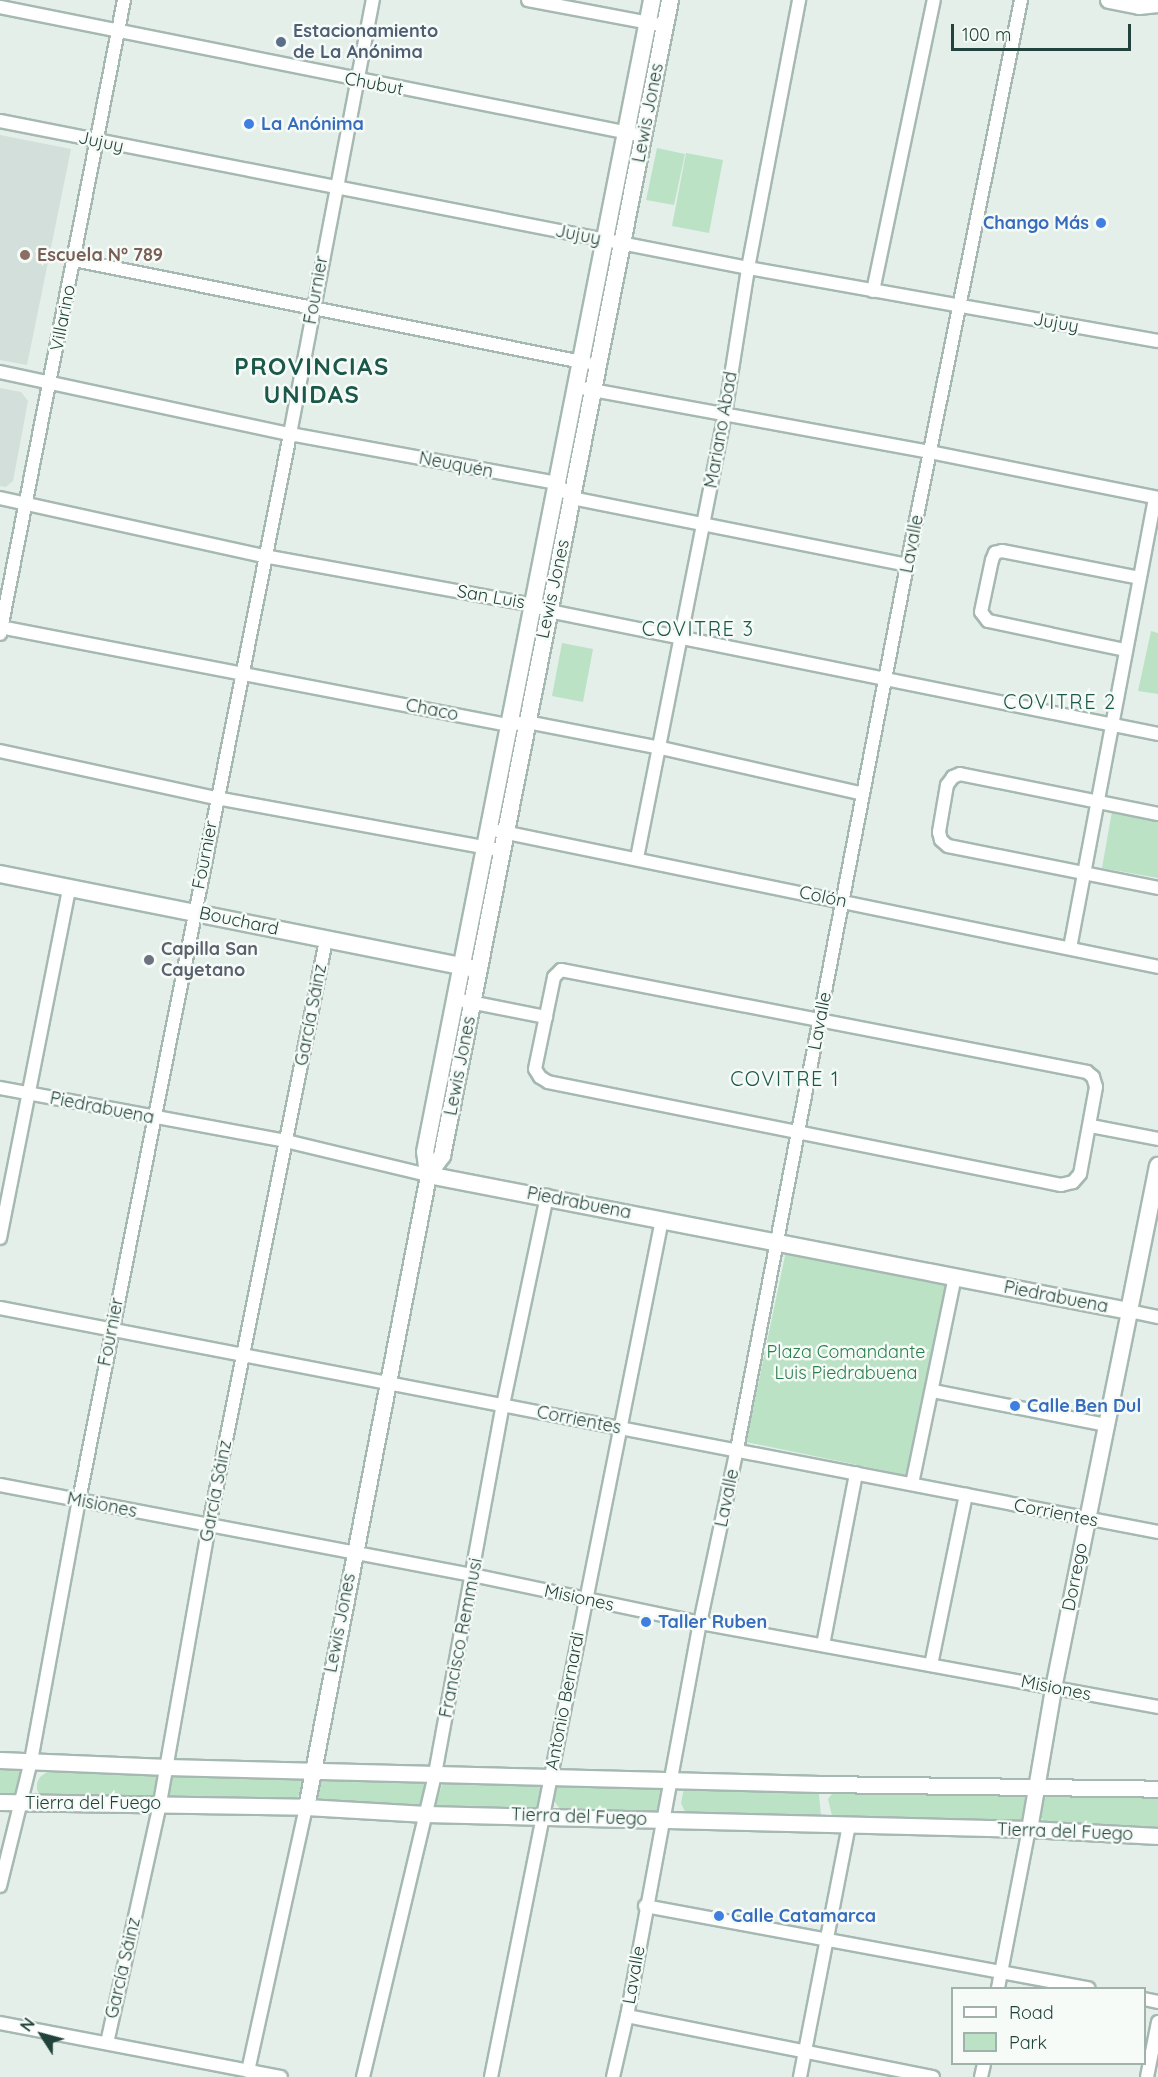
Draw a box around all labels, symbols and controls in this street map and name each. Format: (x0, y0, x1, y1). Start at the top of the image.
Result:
scale bar (954, 12, 1134, 50)
place label: Estacionamiento de La Anónima (293, 21, 438, 63)
text: 100 m (962, 23, 1011, 46)
marker: Estacionamiento de La Anónima (274, 35, 288, 49)
street label: Lewis Jones (628, 62, 668, 164)
street label: Chubut (343, 68, 405, 100)
place label: La Anónima (261, 113, 364, 135)
marker: La Anónima (242, 117, 256, 131)
street label: Jujuy (76, 127, 126, 157)
place label: Chango Más (983, 212, 1089, 234)
marker: Chango Más (1094, 216, 1108, 230)
street label: Jujuy (553, 220, 603, 250)
place label: Escuela N° 789 (37, 244, 163, 266)
marker: Escuela N° 789 (18, 248, 32, 262)
street label: Fournier (299, 254, 333, 326)
street label: Villarino (46, 283, 80, 353)
street label: Jujuy (1032, 308, 1080, 338)
district label: PROVINCIAS UNIDAS (234, 353, 390, 409)
street label: Mariano Abad (700, 370, 742, 490)
street label: Neuquén (417, 447, 495, 483)
street label: Lavalle (896, 513, 928, 575)
street label: Lewis Jones (532, 538, 574, 640)
street label: San Luis (455, 580, 527, 614)
district label: COVITRE 3 (642, 616, 754, 640)
district label: COVITRE 2 (1003, 689, 1117, 713)
street label: Chaco (404, 694, 460, 726)
street label: Fournier (188, 819, 222, 891)
street label: Colón (797, 881, 849, 913)
street label: Bouchard (197, 902, 281, 940)
place label: Capilla San Cayetano (161, 939, 258, 982)
marker: Capilla San Cayetano (142, 953, 156, 967)
street label: García Sáinz (291, 962, 331, 1068)
street label: Lavalle (804, 990, 836, 1052)
street label: Lewis Jones (440, 1015, 480, 1117)
district label: COVITRE 1 (730, 1066, 840, 1090)
street label: Piedrabuena (48, 1087, 156, 1129)
street label: Piedrabuena (525, 1182, 633, 1224)
street label: Piedrabuena (1002, 1276, 1110, 1318)
street label: Fournier (94, 1296, 128, 1368)
park label: Plaza Comandante Luis Piedrabuena (767, 1342, 925, 1384)
place label: Calle Ben Dul (1027, 1395, 1141, 1417)
marker: Calle Ben Dul (1008, 1399, 1022, 1413)
street label: Corrientes (535, 1401, 623, 1439)
street label: García Sáinz (196, 1438, 236, 1544)
street label: Lavalle (710, 1467, 744, 1529)
street label: Misiones (65, 1488, 139, 1522)
street label: Corrientes (1012, 1494, 1100, 1532)
street label: Dorrego (1058, 1541, 1092, 1613)
street label: Francisco Remmusi (435, 1556, 487, 1720)
street label: Lewis Jones (320, 1572, 360, 1674)
street label: Misiones (542, 1580, 616, 1616)
place label: Taller Ruben (658, 1611, 767, 1633)
marker: Taller Ruben (639, 1615, 653, 1629)
street label: Antonio Bernardi (541, 1630, 589, 1772)
street label: Misiones (1019, 1671, 1093, 1705)
street label: Tierra del Fuego (25, 1792, 161, 1814)
street label: Tierra del Fuego (510, 1804, 648, 1830)
street label: Tierra del Fuego (996, 1819, 1134, 1845)
place label: Calle Catamarca (731, 1905, 876, 1927)
marker: Calle Catamarca (712, 1909, 726, 1923)
street label: García Sáinz (101, 1915, 145, 2021)
street label: Lavalle (618, 1944, 650, 2006)
legend (951, 1987, 1146, 2065)
text: Road (1009, 2001, 1054, 2024)
north arrow (12, 2005, 72, 2065)
text: N (16, 2014, 39, 2035)
text: Park (1009, 2031, 1047, 2054)

